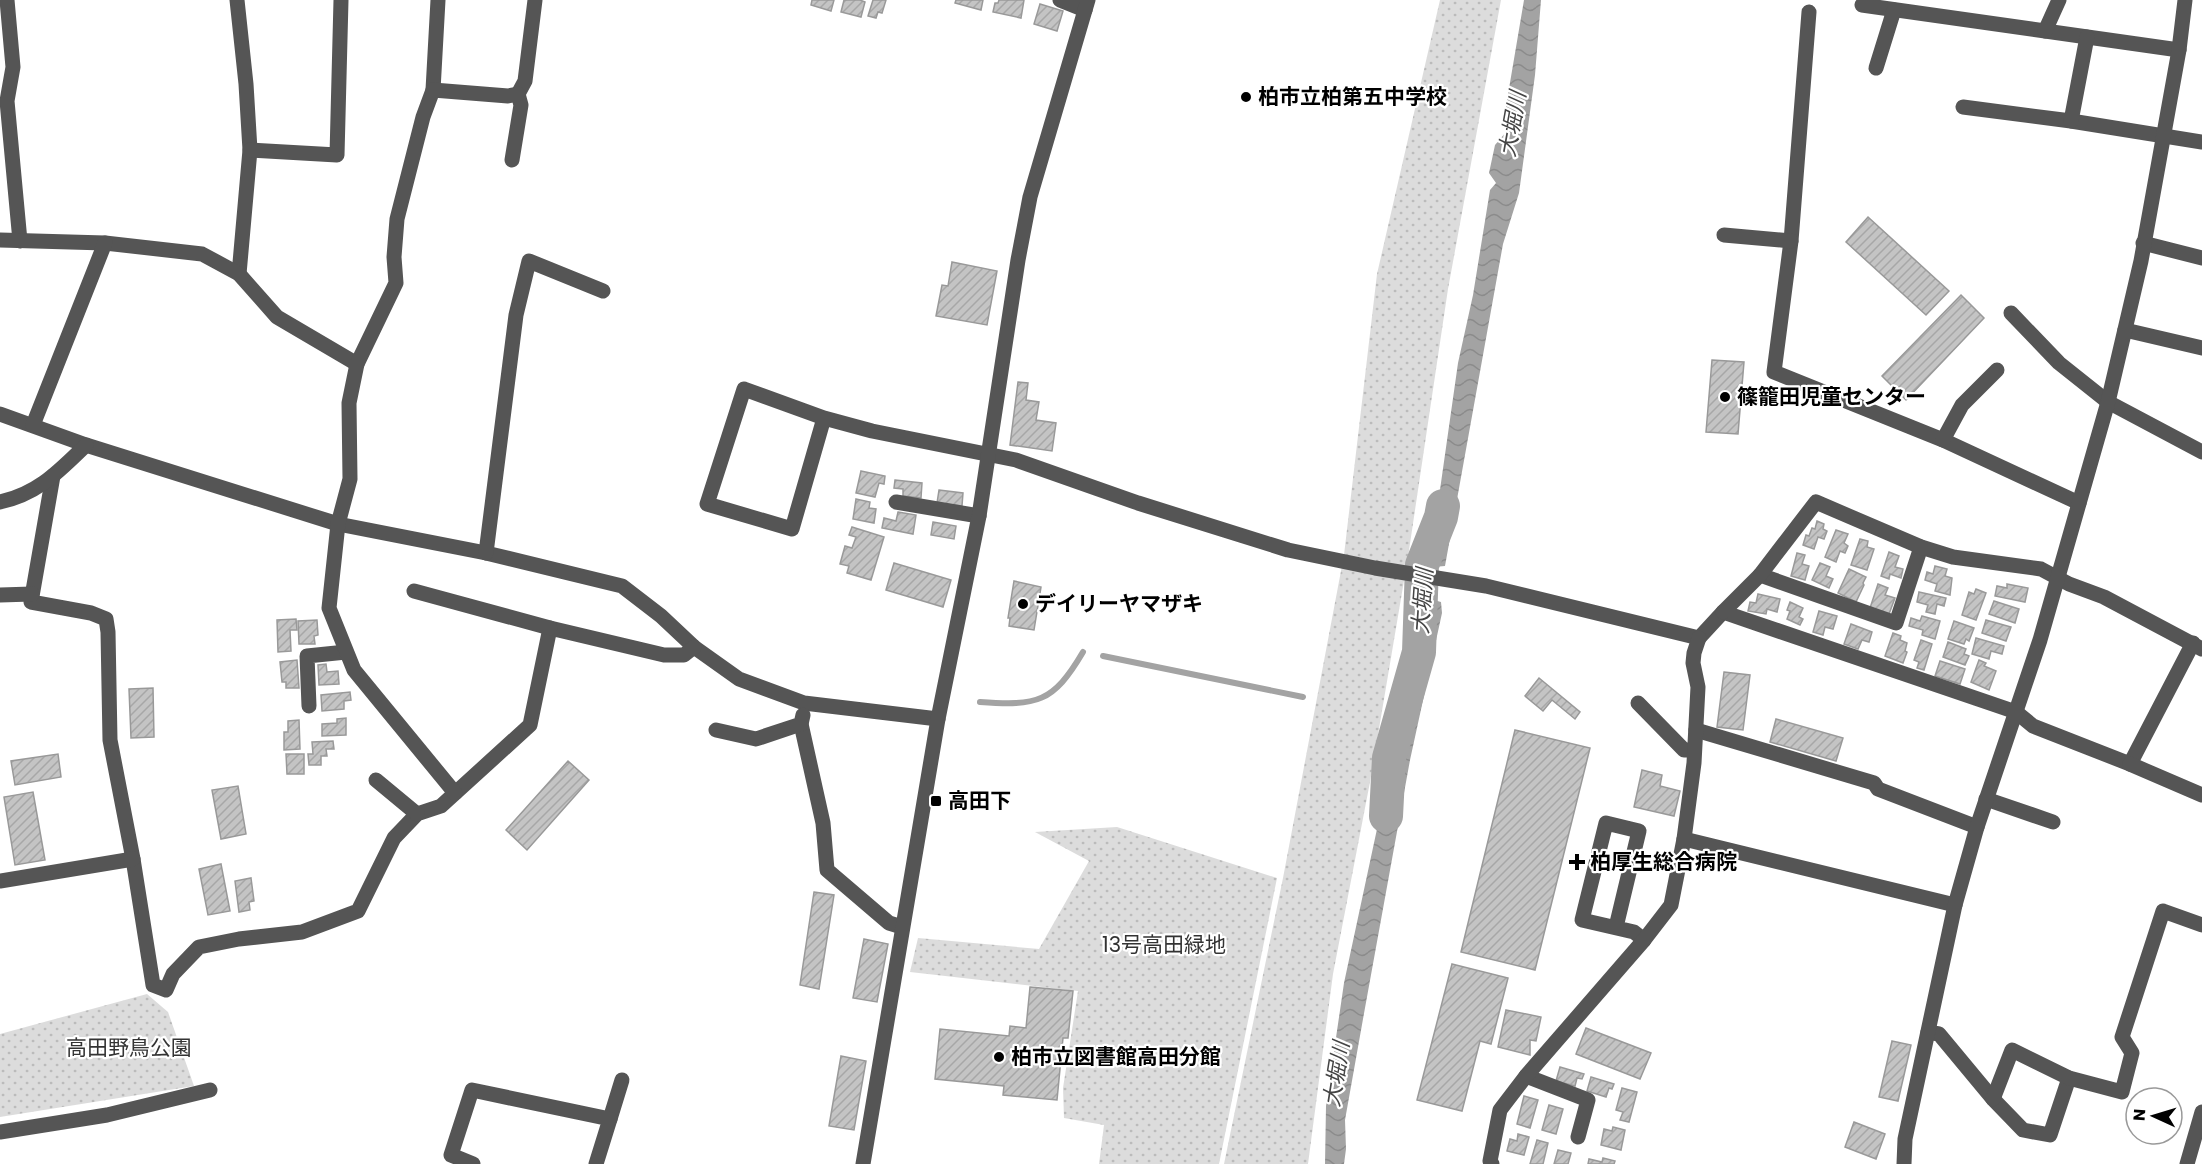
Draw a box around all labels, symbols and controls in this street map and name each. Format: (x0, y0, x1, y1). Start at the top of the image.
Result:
place label: 柏市立柏第五中学校 (1258, 82, 1447, 111)
water label: 大堀川 (1491, 87, 1534, 159)
marker: 柏市立柏第五中学校 (1239, 90, 1253, 104)
place label: 篠籠田児童センター (1737, 382, 1926, 411)
marker: 篠籠田児童センター (1718, 390, 1732, 404)
water label: 大堀川 (1405, 565, 1440, 635)
place label: デイリーヤマザキ (1035, 589, 1203, 618)
marker: デイリーヤマザキ (1016, 597, 1030, 611)
place label: 高田下 (948, 786, 1011, 815)
marker: 高田下 (929, 794, 943, 808)
place label: 柏厚生総合病院 (1590, 847, 1737, 876)
marker: 柏厚生総合病院 (1568, 853, 1586, 871)
park label: 13号高田緑地 (1102, 930, 1226, 959)
park label: 高田野鳥公園 (66, 1033, 192, 1062)
water label: 大堀川 (1316, 1037, 1357, 1109)
place label: 柏市立図書館高田分館 (1011, 1042, 1221, 1071)
marker: 柏市立図書館高田分館 (992, 1050, 1006, 1064)
north arrow (2124, 1086, 2184, 1146)
text: N (2128, 1108, 2151, 1122)

